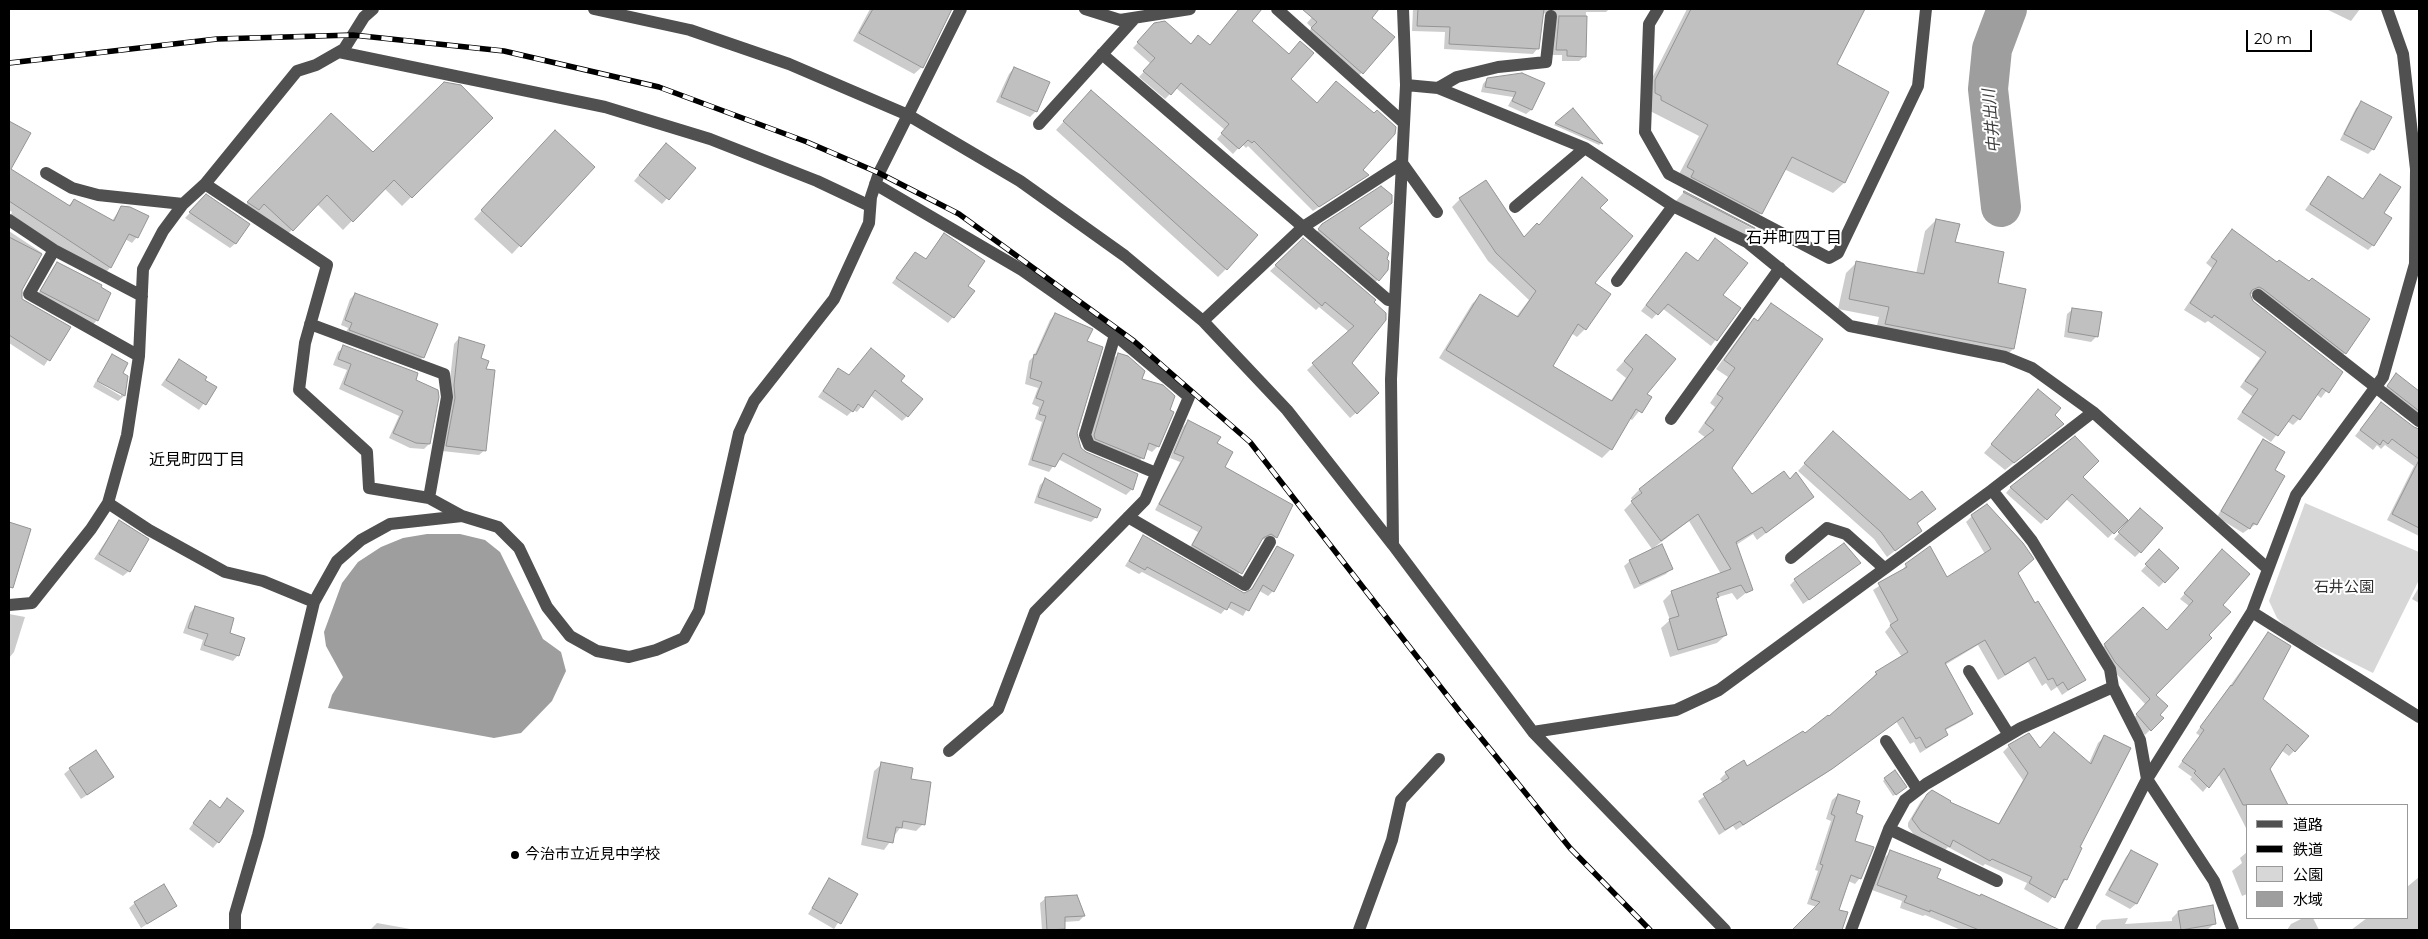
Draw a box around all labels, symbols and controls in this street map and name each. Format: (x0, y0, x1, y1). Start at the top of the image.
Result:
scale bar (2248, 20, 2314, 52)
text: 20 m (2254, 29, 2292, 48)
water label: 中井出川 (1980, 88, 2004, 154)
district label: 石井町四丁目 (1746, 228, 1842, 248)
district label: 近見町四丁目 (149, 450, 245, 470)
park label: 石井公園 (2314, 579, 2374, 597)
legend (2246, 804, 2408, 919)
text: 道路 (2293, 815, 2323, 834)
text: 鉄道 (2293, 840, 2323, 859)
place label: 今治市立近見中学校 (525, 846, 660, 864)
marker: 今治市立近見中学校 (509, 849, 521, 861)
text: 公園 (2293, 865, 2323, 884)
text: 水域 (2293, 890, 2323, 909)

